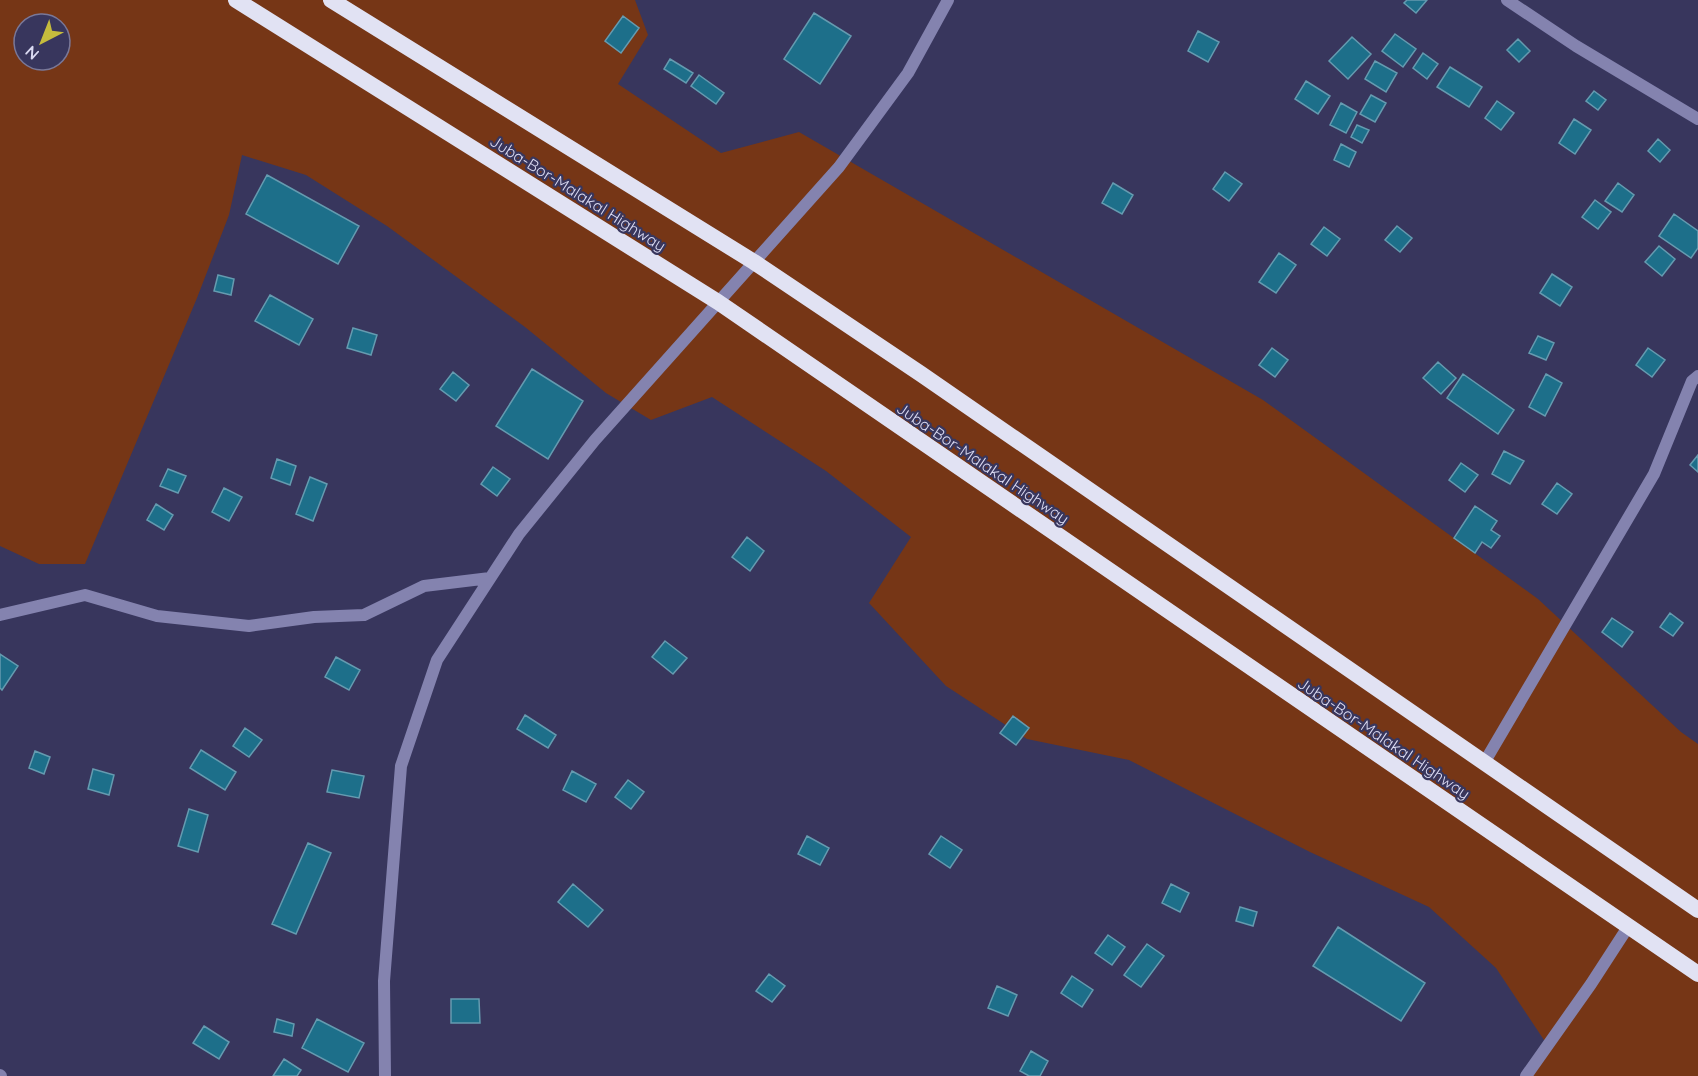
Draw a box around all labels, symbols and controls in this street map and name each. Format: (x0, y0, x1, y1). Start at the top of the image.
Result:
north arrow (12, 12, 72, 72)
text: N (21, 42, 43, 65)
street label: Juba-Bor-Malakal Highway (486, 131, 670, 255)
street label: Juba-Bor-Malakal Highway (893, 398, 1073, 528)
street label: Juba-Bor-Malakal Highway (1294, 673, 1474, 803)

